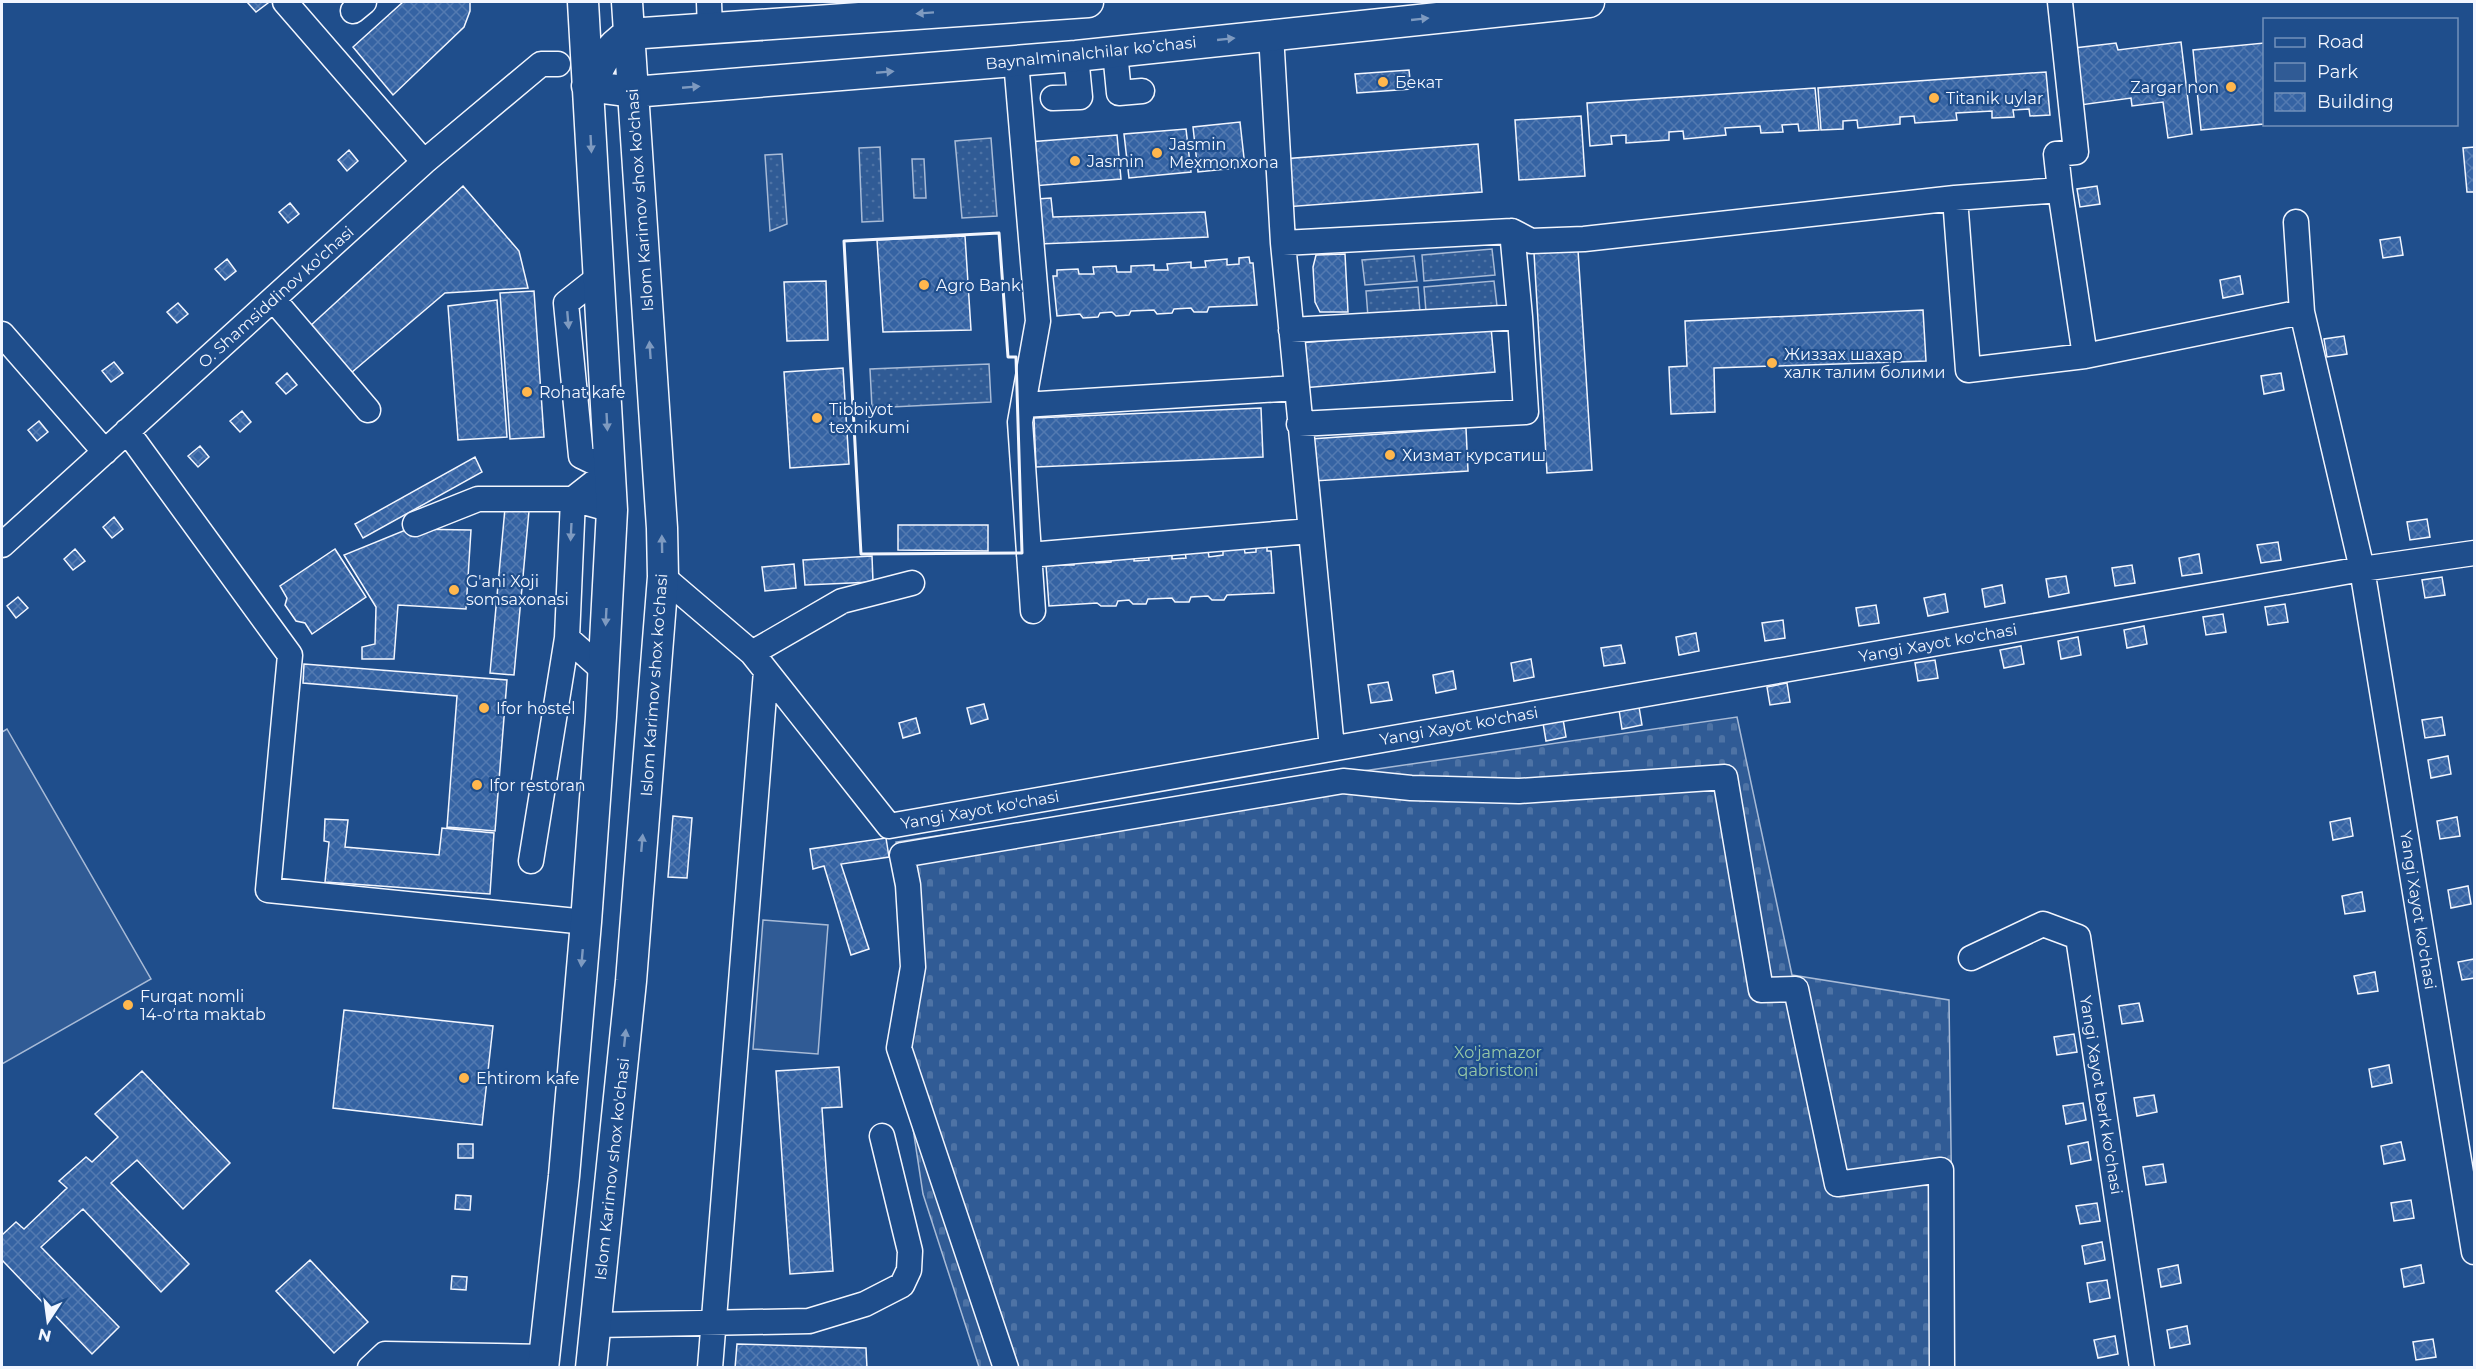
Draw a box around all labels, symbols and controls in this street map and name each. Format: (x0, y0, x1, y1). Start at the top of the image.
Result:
one-way arrow (915, 9, 934, 18)
one-way arrow (1410, 14, 1429, 24)
legend (2263, 18, 2458, 126)
text: Road (2317, 31, 2364, 53)
street label: Baynalminalchilar ko’chasi (985, 32, 1197, 74)
one-way arrow (1216, 35, 1235, 44)
text: Park (2317, 61, 2358, 83)
one-way arrow (876, 67, 895, 76)
place label: Бекат (1395, 73, 1443, 92)
marker: Бекат (1376, 75, 1390, 89)
place label: Zargar non (2130, 78, 2219, 97)
marker: Zargar non (2224, 80, 2238, 94)
one-way arrow (682, 82, 701, 92)
street label: Islom Karimov shox ko'chasi (623, 88, 657, 312)
place label: Titanik uylar (1946, 89, 2043, 108)
marker: Titanik uylar (1927, 91, 1941, 105)
text: Building (2317, 91, 2394, 113)
one-way arrow (586, 134, 595, 153)
place label: Jasmin Mexmonxona (1168, 135, 1279, 172)
marker: Jasmin Mexmonxona (1150, 146, 1164, 160)
place label: Jasmin (1086, 152, 1144, 171)
marker: Jasmin (1068, 154, 1082, 168)
street label: O. Shamsiddinov ko'chasi (194, 222, 358, 372)
place label: Agro Bank (936, 276, 1021, 295)
marker: Agro Bank (917, 278, 931, 292)
one-way arrow (563, 311, 573, 330)
one-way arrow (645, 340, 654, 359)
place label: Жиззах шахар халк талим болими (1784, 345, 1945, 382)
marker: Жиззах шахар халк талим болими (1765, 356, 1779, 370)
place label: Rohat kafe (539, 383, 625, 402)
marker: Rohat kafe (520, 385, 534, 399)
place label: Tibbiyot texnikumi (829, 400, 910, 437)
marker: Tibbiyot texnikumi (810, 411, 824, 425)
one-way arrow (602, 413, 612, 432)
place label: Хизмат курсатиш (1402, 446, 1546, 465)
marker: Хизмат курсатиш (1383, 448, 1397, 462)
one-way arrow (567, 522, 576, 541)
one-way arrow (657, 535, 667, 554)
place label: G'ani Xoji somsaxonasi (466, 572, 569, 609)
street label: Islom Karimov shox ko'chasi (637, 573, 671, 797)
marker: G'ani Xoji somsaxonasi (447, 583, 461, 597)
one-way arrow (602, 608, 611, 627)
street label: Yangi Xayot ko'chasi (1857, 620, 2019, 666)
place label: Ifor hostel (496, 699, 576, 718)
marker: Ifor hostel (477, 701, 491, 715)
street label: Yangi Xayot ko'chasi (1378, 703, 1540, 749)
place label: Ifor restoran (489, 776, 586, 795)
marker: Ifor restoran (470, 778, 484, 792)
street label: Yangi Xayot ko'chasi (899, 787, 1061, 833)
street label: Yangi Xayot ko'chasi (2396, 829, 2440, 991)
one-way arrow (637, 834, 647, 853)
one-way arrow (577, 949, 587, 968)
place label: Furqat nomli 14-oʻrta maktab (140, 987, 266, 1024)
street label: Yangi Xayot berk ko'chasi (2076, 994, 2126, 1196)
marker: Furqat nomli 14-oʻrta maktab (121, 998, 135, 1012)
one-way arrow (620, 1028, 630, 1047)
park label: Xo'jamazor qabristoni (1454, 1043, 1542, 1080)
street label: Islom Karimov shox ko'chasi (591, 1057, 633, 1281)
place label: Ehtirom kafe (476, 1069, 580, 1088)
marker: Ehtirom kafe (457, 1071, 471, 1085)
north arrow (18, 1291, 78, 1351)
text: N (36, 1324, 53, 1346)

